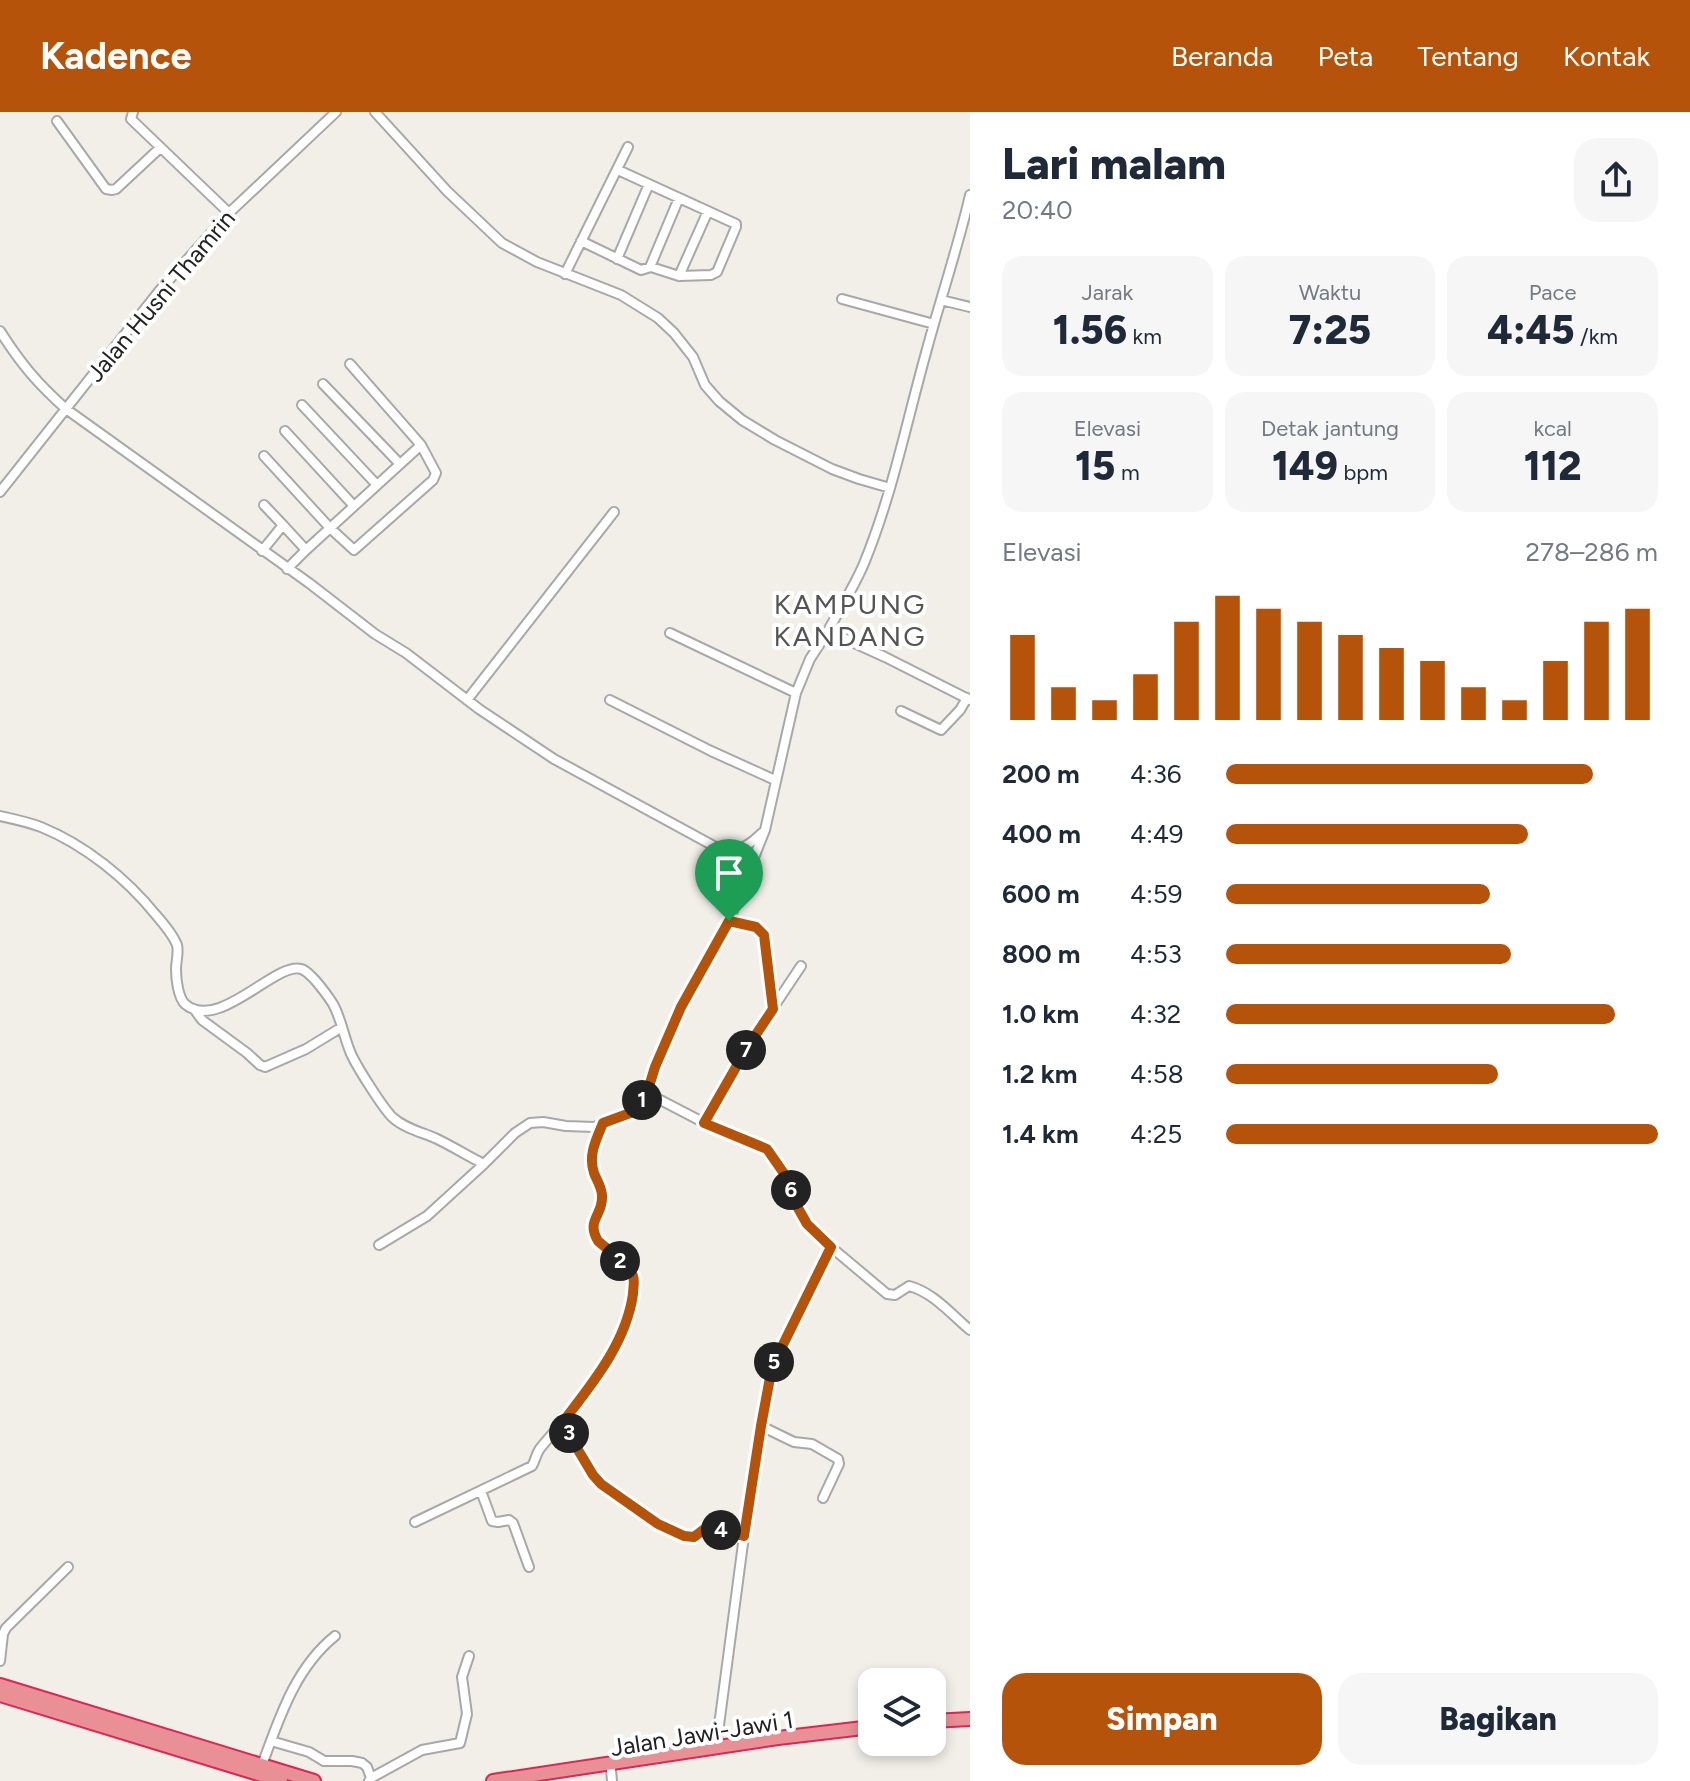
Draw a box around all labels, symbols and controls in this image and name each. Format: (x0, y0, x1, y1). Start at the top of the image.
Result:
text: Kadence (40, 33, 191, 79)
text: Beranda (1171, 39, 1273, 73)
text: Peta (1317, 39, 1373, 73)
text: Tentang (1417, 39, 1519, 73)
text: Kontak (1563, 39, 1650, 73)
text: Lari malam (1002, 137, 1226, 190)
button: share (1574, 138, 1658, 222)
text: 20:40 (1002, 194, 1073, 226)
street label: Jalan Husni Thamrin (80, 204, 241, 387)
text: Jarak (1081, 279, 1133, 306)
text: Waktu (1299, 279, 1361, 306)
text: Pace (1529, 279, 1576, 306)
text: 1.56 (1053, 306, 1127, 354)
text: 7:25 (1289, 306, 1371, 354)
text: 4:45 (1487, 306, 1575, 354)
text: km (1127, 323, 1162, 350)
text: /km (1575, 323, 1618, 350)
text: Elevasi (1074, 415, 1141, 442)
text: Detak jantung (1261, 415, 1399, 442)
text: kcal (1533, 415, 1572, 442)
text: 15 (1075, 442, 1115, 490)
text: 149 (1272, 442, 1338, 490)
text: 112 (1524, 442, 1581, 490)
text: m (1115, 459, 1140, 486)
text: bpm (1338, 459, 1388, 486)
text: Elevasi (1002, 536, 1082, 568)
text: 278–286 m (1525, 536, 1658, 568)
district label: KAMPUNG KANDANG (774, 587, 926, 653)
text: 200 m (1002, 758, 1080, 790)
text: 4:36 (1130, 758, 1182, 790)
text: 400 m (1002, 818, 1081, 850)
text: 4:49 (1130, 818, 1184, 850)
pin (695, 839, 763, 921)
icon: arrive (707, 851, 751, 895)
text: 600 m (1002, 878, 1080, 910)
text: 4:59 (1130, 878, 1182, 910)
text: 800 m (1002, 938, 1080, 970)
text: 4:53 (1130, 938, 1182, 970)
text: 1.0 km (1002, 998, 1079, 1030)
text: 4:32 (1130, 998, 1181, 1030)
pin: 7 (726, 1030, 766, 1070)
text: 7 (740, 1036, 752, 1063)
text: 1.2 km (1002, 1058, 1077, 1090)
text: 4:58 (1130, 1058, 1184, 1090)
pin: 1 (622, 1080, 662, 1120)
text: 1 (637, 1086, 647, 1113)
text: 1.4 km (1002, 1118, 1079, 1150)
text: 4:25 (1130, 1118, 1182, 1150)
pin: 6 (771, 1170, 811, 1210)
text: 6 (785, 1176, 797, 1203)
pin: 2 (600, 1241, 640, 1281)
text: 2 (614, 1247, 626, 1274)
pin: 5 (754, 1342, 794, 1382)
text: 5 (768, 1348, 780, 1375)
pin: 3 (549, 1413, 589, 1453)
text: 3 (563, 1419, 575, 1446)
pin: 4 (701, 1510, 741, 1550)
text: 4 (714, 1516, 728, 1543)
map controls (858, 1668, 946, 1756)
button: layers (858, 1668, 946, 1756)
button: Simpan (1002, 1673, 1322, 1765)
button: Bagikan (1338, 1673, 1658, 1765)
street label: Jalan Jawi-Jawi 1 (608, 1705, 796, 1762)

